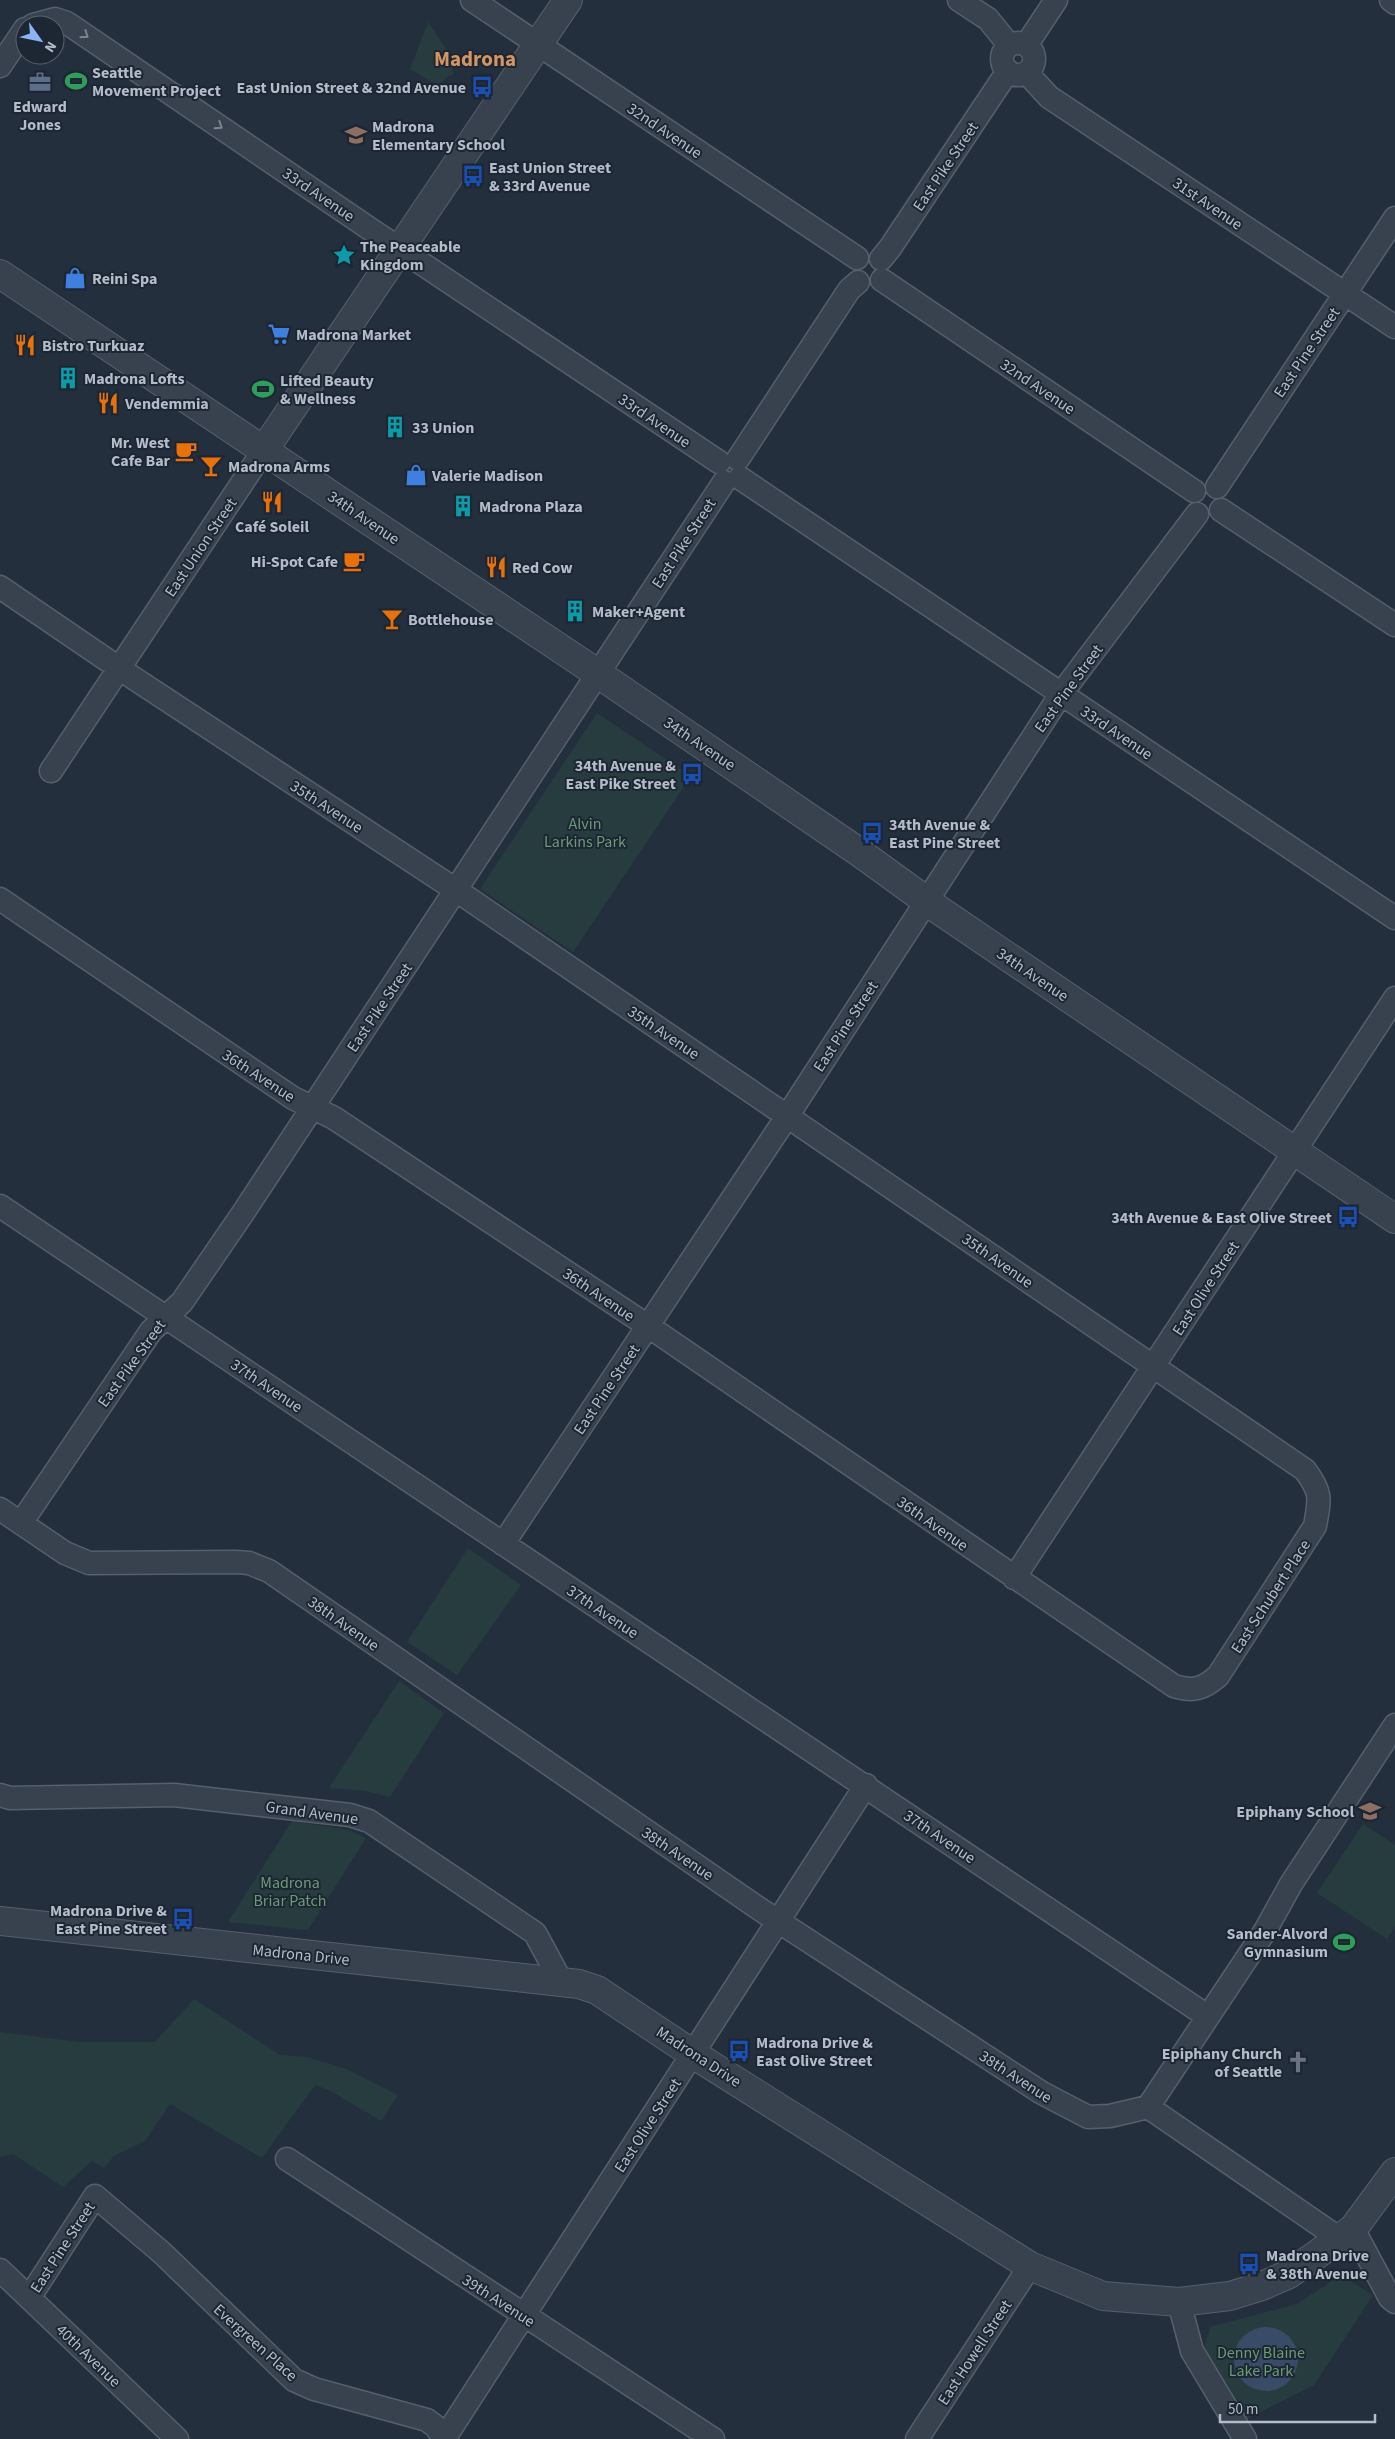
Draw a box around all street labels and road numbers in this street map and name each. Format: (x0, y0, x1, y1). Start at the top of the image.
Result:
street label: 32nd Avenue (623, 98, 706, 164)
street label: East Pike Street (908, 117, 984, 216)
street label: 33rd Avenue (278, 163, 359, 227)
street label: 31st Avenue (1168, 172, 1247, 235)
street label: East Pine Street (1269, 303, 1345, 402)
street label: 32nd Avenue (996, 354, 1079, 420)
street label: 33rd Avenue (614, 389, 695, 453)
street label: 34th Avenue (323, 486, 404, 550)
street label: East Union Street (159, 493, 242, 601)
street label: East Pike Street (646, 494, 722, 593)
street label: East Pine Street (1029, 639, 1109, 737)
street label: 33rd Avenue (1076, 701, 1157, 765)
street label: 34th Avenue (659, 712, 740, 776)
street label: 35th Avenue (286, 775, 367, 839)
street label: 34th Avenue (992, 943, 1073, 1007)
street label: East Pike Street (342, 958, 418, 1057)
street label: East Pine Street (808, 976, 884, 1076)
street label: 35th Avenue (623, 1001, 704, 1065)
street label: 36th Avenue (218, 1044, 299, 1108)
street label: 35th Avenue (957, 1228, 1038, 1294)
street label: East Olive Street (1167, 1236, 1245, 1340)
street label: 36th Avenue (558, 1263, 639, 1327)
street label: East Pike Street (93, 1315, 171, 1412)
street label: East Pine Street (569, 1340, 645, 1439)
street label: 37th Avenue (226, 1354, 307, 1418)
street label: 36th Avenue (892, 1491, 973, 1557)
street label: East Schubert Place (1226, 1535, 1316, 1658)
street label: 37th Avenue (562, 1580, 643, 1644)
street label: 38th Avenue (303, 1591, 384, 1657)
street label: Grand Avenue (264, 1796, 360, 1830)
street label: 37th Avenue (899, 1805, 980, 1869)
street label: 38th Avenue (637, 1822, 718, 1886)
street label: Madrona Drive (251, 1939, 351, 1971)
street label: Madrona Drive (652, 2021, 745, 2093)
street label: 38th Avenue (975, 2045, 1056, 2109)
street label: East Olive Street (609, 2073, 687, 2177)
street label: East Pine Street (25, 2197, 101, 2297)
street label: 39th Avenue (458, 2269, 539, 2333)
street label: East Howell Street (933, 2295, 1017, 2409)
street label: Evergreen Place (208, 2299, 302, 2387)
street label: 40th Avenue (51, 2319, 126, 2392)

